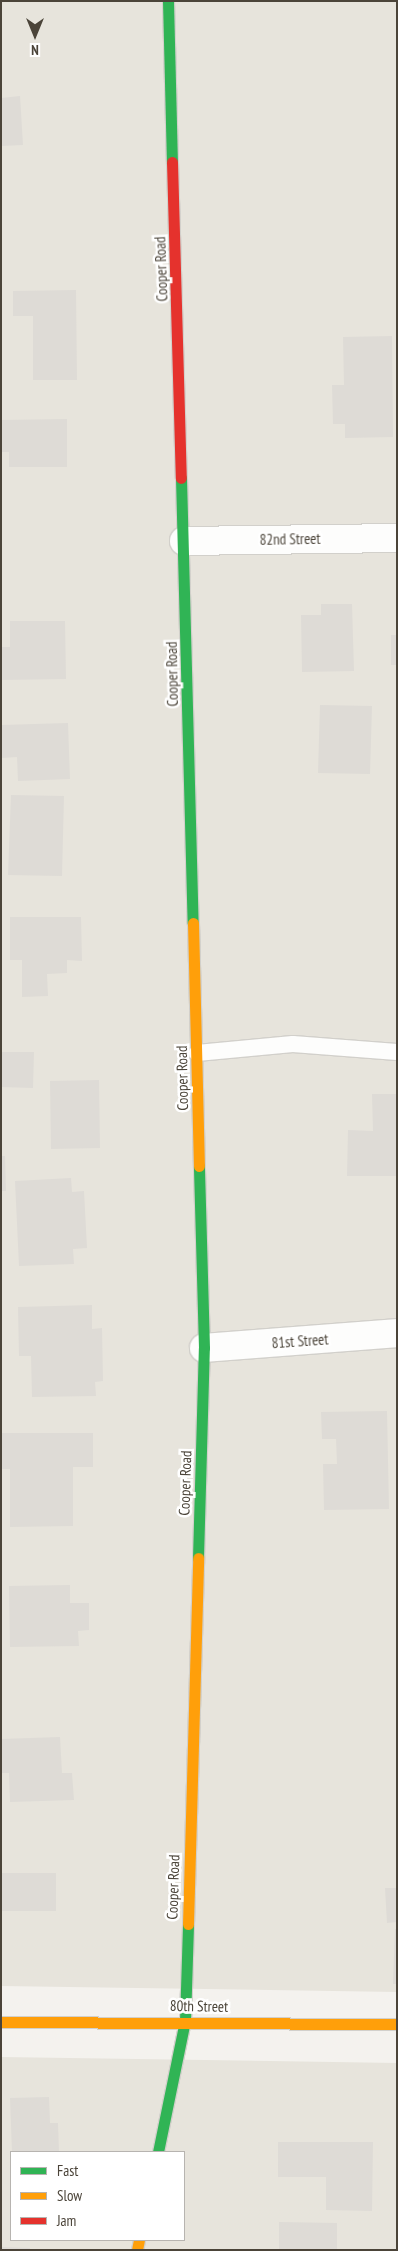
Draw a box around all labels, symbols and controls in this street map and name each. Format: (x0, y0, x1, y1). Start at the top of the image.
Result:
north arrow (10, 10, 60, 60)
text: N (31, 41, 39, 59)
street label: Cooper Road (151, 236, 171, 302)
street label: 82nd Street (259, 529, 321, 549)
street label: Cooper Road (162, 641, 182, 707)
street label: Cooper Road (172, 1045, 192, 1111)
street label: 81st Street (271, 1330, 329, 1352)
street label: Cooper Road (175, 1450, 195, 1516)
street label: Cooper Road (163, 1854, 183, 1920)
street label: 80th Street (170, 1996, 228, 2016)
legend (10, 2151, 185, 2241)
text: Fast (57, 2161, 78, 2180)
text: Slow (57, 2186, 82, 2205)
text: Jam (57, 2211, 76, 2230)

